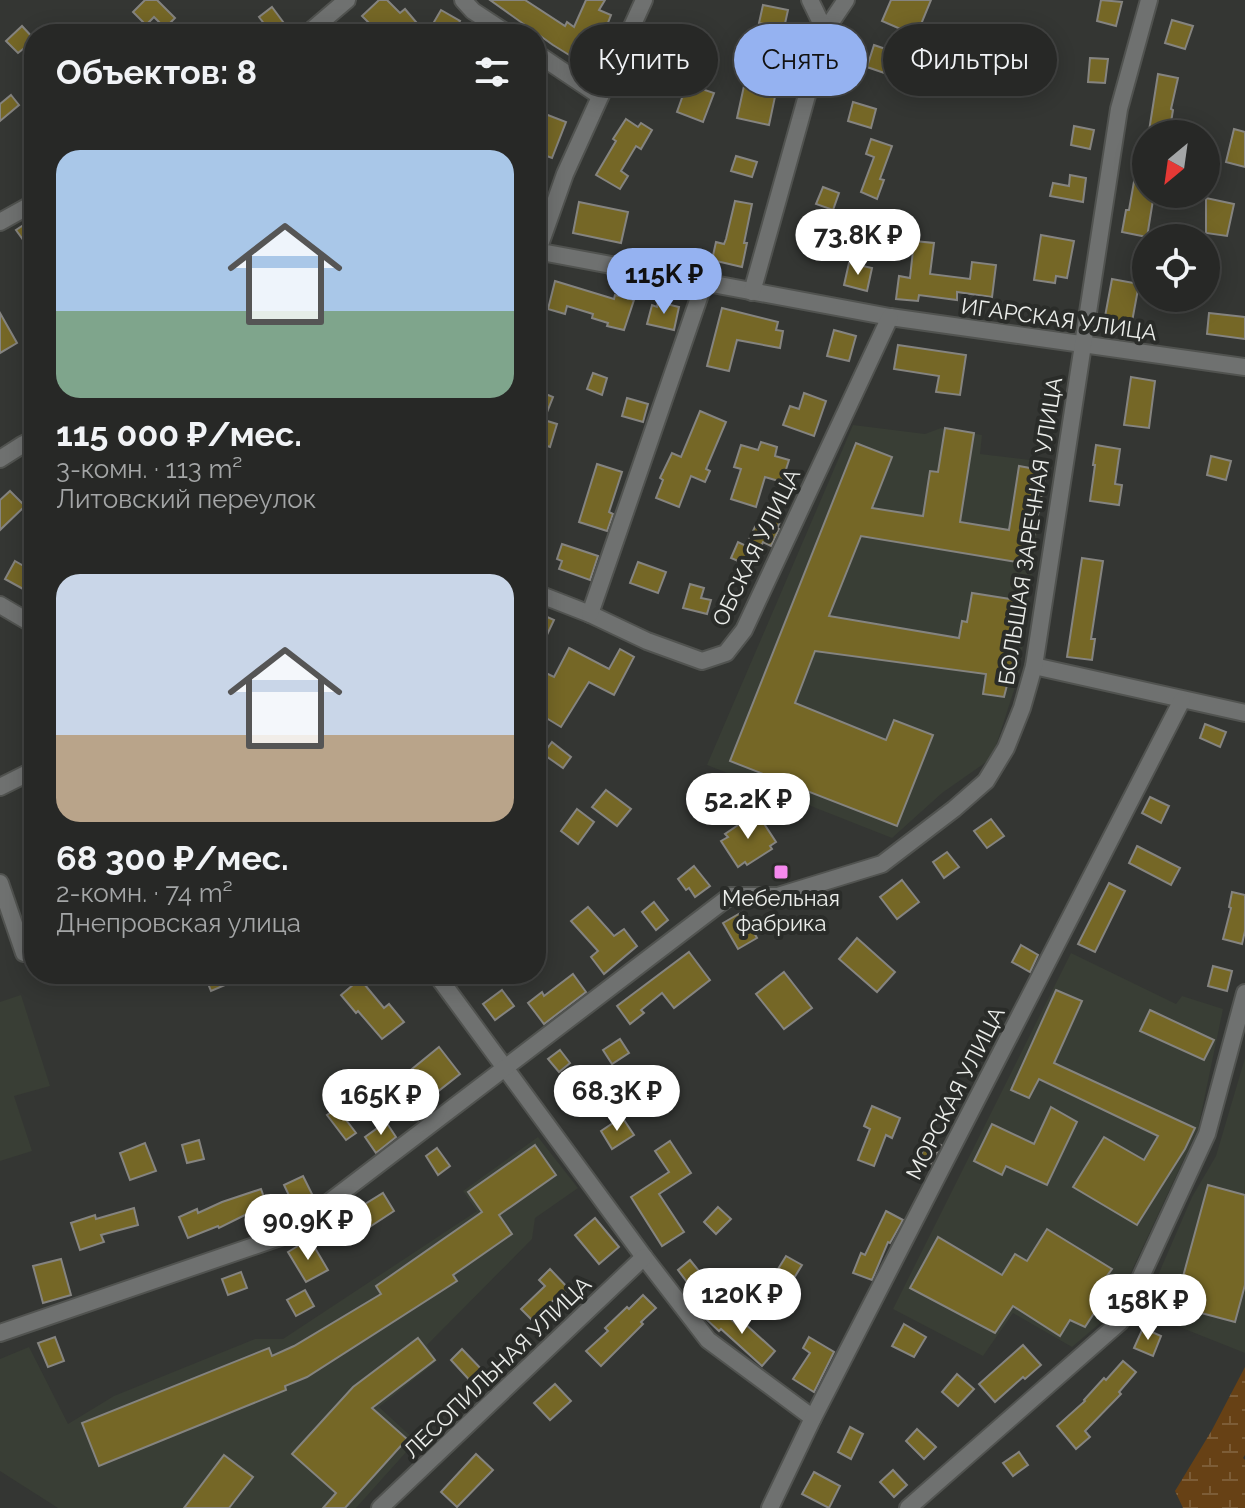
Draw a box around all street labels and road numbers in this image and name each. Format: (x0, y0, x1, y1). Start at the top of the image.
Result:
street label: ИГАРСКАЯ УЛИЦА (959, 292, 1159, 346)
street label: БОЛЬШАЯ ЗАРЕЧНАЯ УЛИЦА (993, 375, 1067, 687)
street label: ОБСКАЯ УЛИЦА (707, 464, 805, 630)
street label: МОРСКАЯ УЛИЦА (900, 1002, 1010, 1184)
street label: ЛЕСОПИЛЬНАЯ УЛИЦА (398, 1271, 596, 1463)

